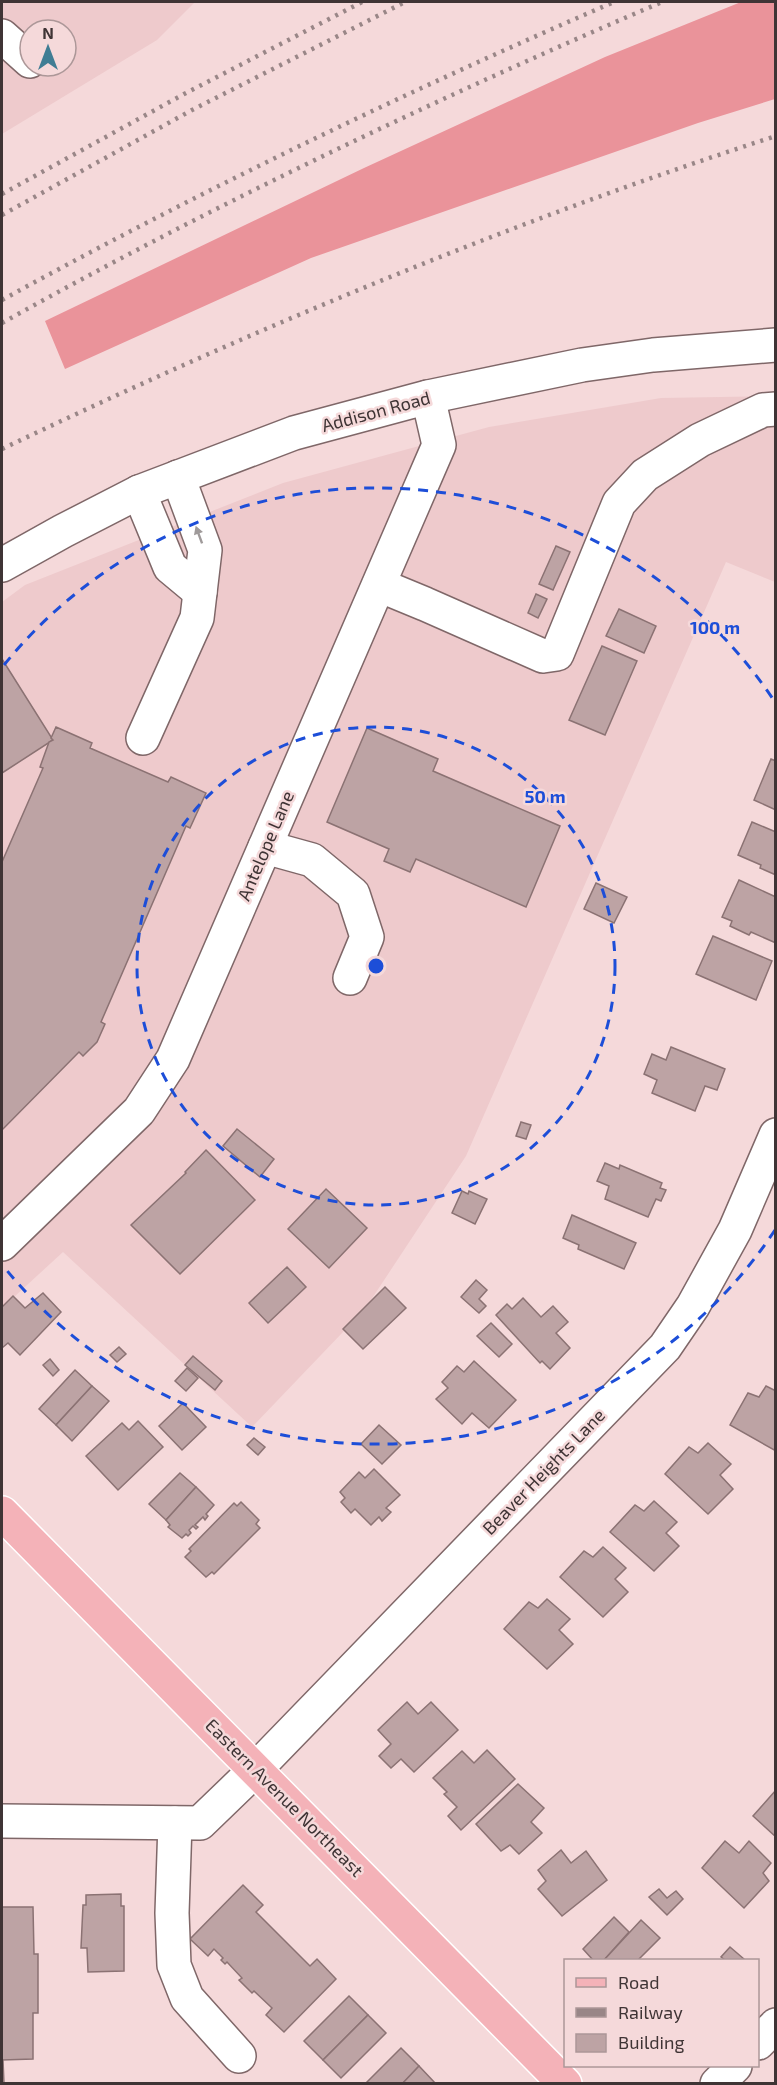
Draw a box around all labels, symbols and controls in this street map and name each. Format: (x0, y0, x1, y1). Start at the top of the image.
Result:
north arrow (18, 18, 78, 78)
text: N (42, 23, 54, 42)
street label: Addison Road (319, 386, 432, 436)
one-way arrow (194, 526, 204, 544)
text: 100 m (690, 616, 740, 638)
text: 50 m (524, 785, 566, 807)
street label: Antelope Lane (232, 787, 298, 904)
centre of rings (366, 956, 386, 976)
street label: Beaver Heights Lane (478, 1404, 609, 1539)
street label: Eastern Avenue Northeast (201, 1714, 368, 1881)
legend (564, 1959, 759, 2067)
text: Road (618, 1971, 659, 1993)
text: Railway (618, 2001, 683, 2023)
text: Building (618, 2031, 685, 2053)

